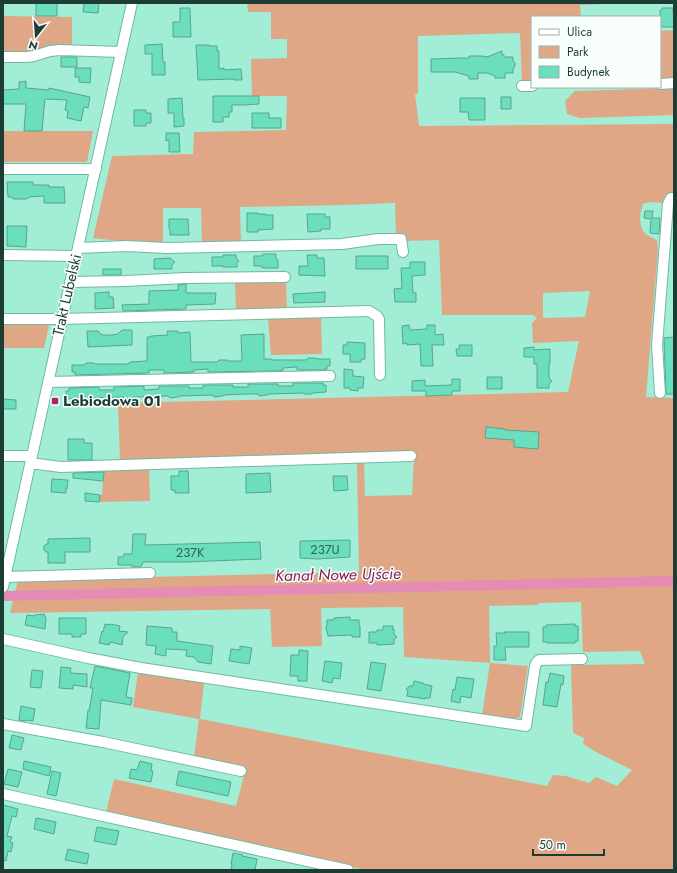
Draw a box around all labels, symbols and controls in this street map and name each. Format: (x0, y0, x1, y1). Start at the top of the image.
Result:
north arrow (16, 16, 56, 56)
legend (531, 16, 661, 88)
text: Ulica (567, 23, 592, 41)
text: N (27, 37, 40, 54)
text: Park (567, 43, 589, 61)
text: Budynek (567, 63, 611, 81)
street label: Trakt Lubelski (47, 252, 87, 338)
place label: Lebiodowa 01 (63, 390, 161, 412)
marker: Lebiodowa 01 (50, 396, 60, 406)
house number: 237U (310, 540, 340, 559)
house number: 237K (176, 543, 205, 562)
water label: Kanał Nowe Ujście (275, 562, 401, 587)
scale bar (533, 831, 604, 857)
text: 50 m (539, 836, 566, 854)

